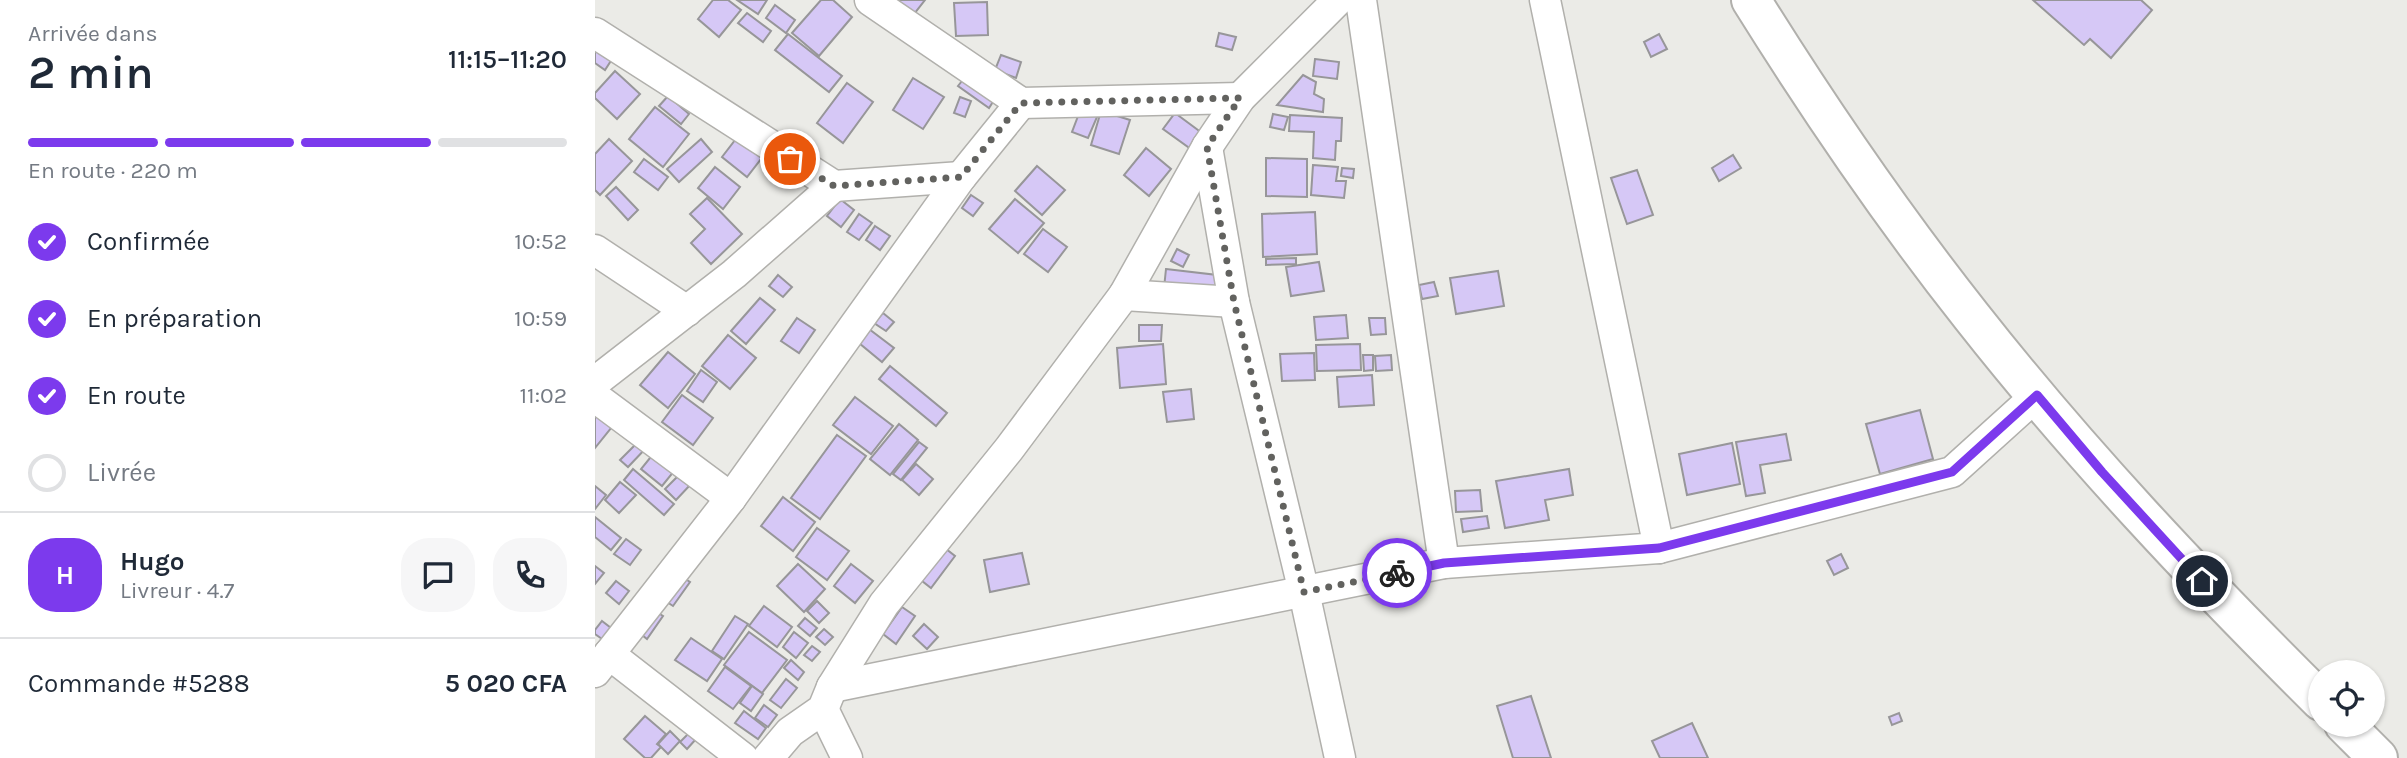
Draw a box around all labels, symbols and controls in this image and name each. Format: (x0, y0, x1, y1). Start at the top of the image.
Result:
text: Arrivée dans (28, 20, 158, 47)
text: 11:15–11:20 (448, 44, 567, 75)
text: 2 min (28, 46, 154, 100)
pin (760, 129, 820, 189)
icon: bag (771, 140, 809, 178)
text: En route · 220 m (28, 157, 198, 184)
icon: check (28, 223, 66, 261)
text: Confirmée (87, 226, 210, 257)
text: 10:52 (514, 228, 567, 255)
icon: check (28, 300, 66, 338)
text: En préparation (87, 303, 262, 334)
text: 10:59 (514, 305, 567, 332)
icon: check (28, 377, 66, 415)
text: En route (87, 380, 186, 411)
text: 11:02 (520, 382, 567, 409)
text: Livrée (87, 457, 156, 488)
button: chat (401, 538, 475, 612)
button: phone (493, 538, 567, 612)
courier (1362, 538, 1432, 608)
text: Hugo (120, 546, 185, 577)
pin (2172, 551, 2232, 611)
icon: bike (1378, 554, 1416, 592)
text: H (56, 560, 74, 591)
icon: home (2183, 562, 2221, 600)
text: Livreur · 4.7 (120, 577, 234, 604)
map controls (2308, 660, 2385, 737)
button: locate (2308, 660, 2385, 737)
text: Commande #5288 (28, 668, 250, 699)
text: 5 020 CFA (445, 668, 567, 699)

